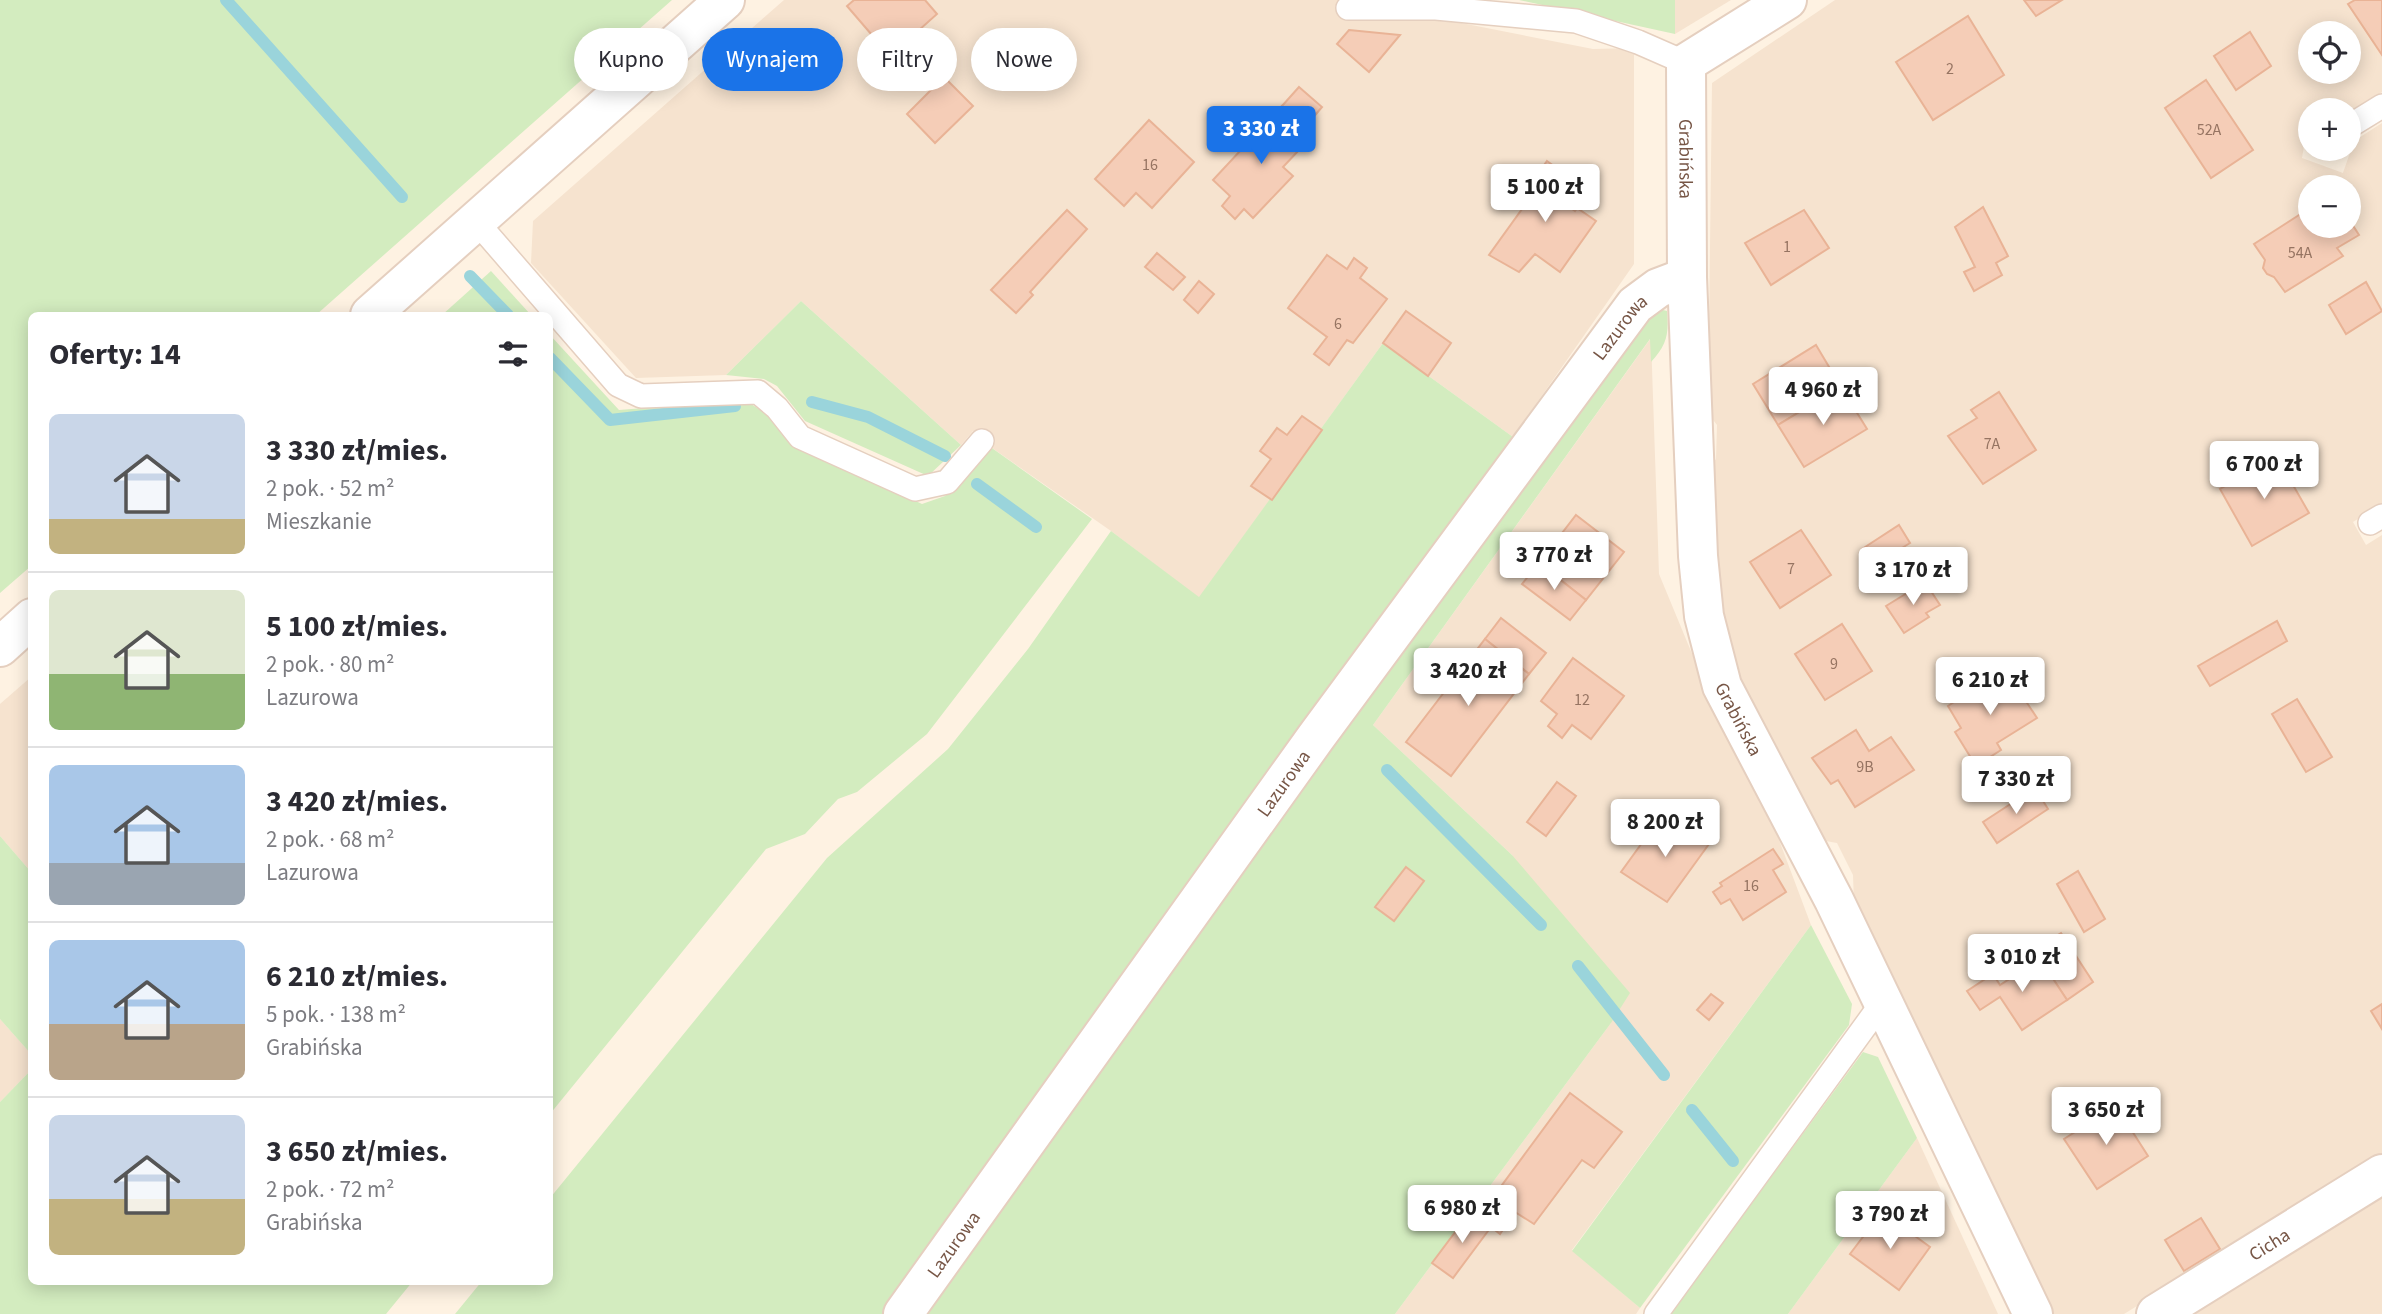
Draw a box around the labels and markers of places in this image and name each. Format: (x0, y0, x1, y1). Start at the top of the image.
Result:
pin: 3 330 zł (1189, 106, 1333, 166)
pin: 5 100 zł (1473, 164, 1617, 224)
pin: 4 960 zł (1751, 368, 1895, 427)
pin: 6 700 zł (2192, 442, 2336, 501)
pin: 3 770 zł (1482, 532, 1626, 592)
pin: 3 170 zł (1841, 548, 1985, 607)
pin: 3 420 zł (1396, 648, 1540, 708)
pin: 6 210 zł (1918, 658, 2062, 717)
pin: 7 330 zł (1944, 756, 2088, 816)
pin: 8 200 zł (1593, 800, 1737, 859)
pin: 3 010 zł (1950, 934, 2094, 994)
pin: 3 650 zł (2034, 1088, 2178, 1147)
pin: 6 980 zł (1390, 1186, 1534, 1245)
pin: 3 790 zł (1818, 1192, 1962, 1251)

